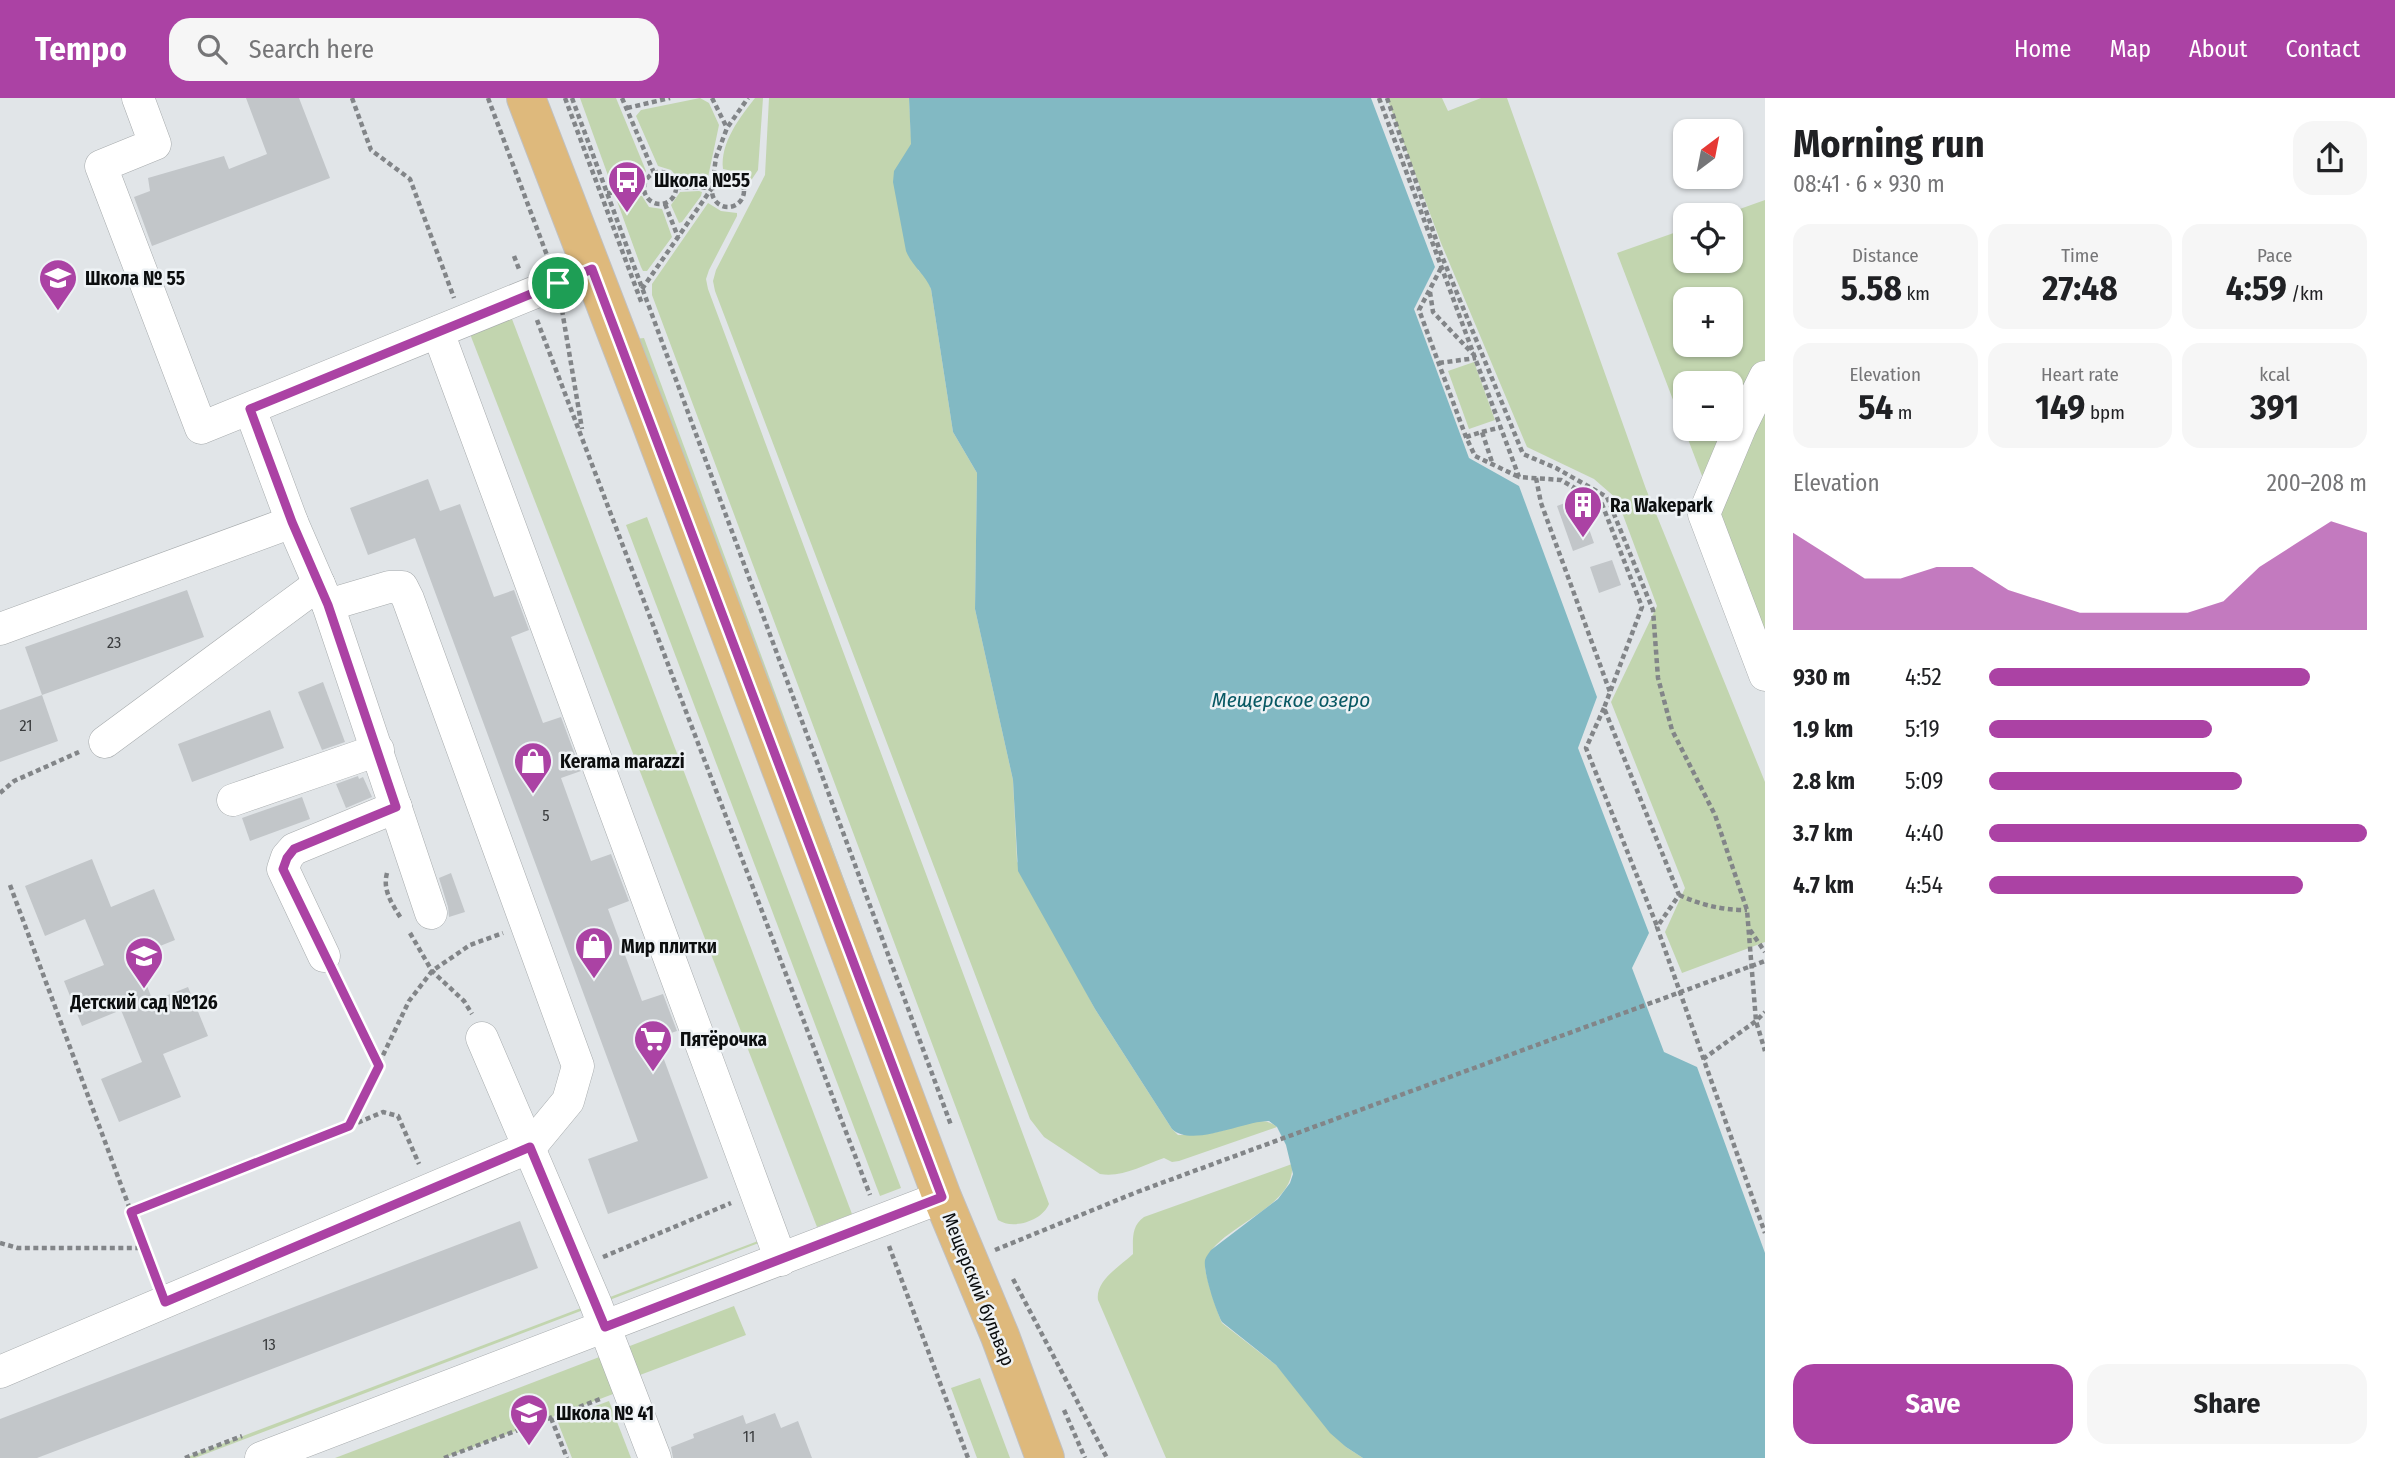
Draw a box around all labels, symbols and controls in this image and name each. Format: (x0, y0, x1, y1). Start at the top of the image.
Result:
search box (169, 18, 659, 81)
text: Tempo (35, 29, 127, 69)
icon: search (193, 30, 231, 68)
text: Search here (249, 34, 374, 65)
text: Home (2014, 35, 2071, 63)
text: Map (2109, 35, 2151, 63)
text: About (2189, 35, 2247, 63)
text: Contact (2285, 35, 2360, 63)
north arrow (1673, 119, 1743, 189)
map controls (1673, 119, 1743, 441)
text: Morning run (1793, 121, 1985, 167)
button: share (2293, 121, 2367, 195)
bus stop icon: Школа №55 (606, 159, 648, 214)
place label: Школа №55 (654, 169, 750, 192)
text: 08:41 · 6 × 930 m (1793, 170, 1945, 198)
button: locate (1673, 203, 1743, 273)
text: Distance (1852, 244, 1919, 267)
text: Time (2061, 244, 2099, 267)
text: Pace (2257, 244, 2292, 267)
pin (528, 253, 588, 313)
school or university icon: Школа № 55 (37, 257, 79, 312)
icon: arrive (539, 264, 577, 302)
place label: Школа № 55 (85, 267, 185, 290)
text: 5.58 (1841, 267, 1902, 309)
text: 27:48 (2042, 267, 2118, 309)
text: 4:59 (2226, 267, 2287, 309)
text: km (1902, 282, 1930, 305)
text: /km (2287, 282, 2324, 305)
button: + (1673, 287, 1743, 357)
text: Elevation (1850, 363, 1921, 386)
text: Heart rate (2041, 363, 2119, 386)
text: kcal (2259, 363, 2290, 386)
button: − (1673, 371, 1743, 441)
text: 54 (1858, 386, 1893, 428)
text: 149 (2035, 386, 2085, 428)
text: 391 (2250, 386, 2299, 428)
text: m (1893, 401, 1912, 424)
text: bpm (2085, 401, 2125, 424)
text: Elevation (1793, 469, 1880, 497)
text: 200–208 m (2267, 469, 2367, 497)
building icon: Ra Wakepark (1562, 484, 1604, 539)
place label: Ra Wakepark (1610, 494, 1713, 517)
house number: 23 (107, 633, 121, 652)
text: 930 m (1793, 663, 1850, 691)
text: 4:52 (1905, 663, 1942, 691)
water label: Мещерское озеро (1212, 687, 1370, 713)
text: 1.9 km (1793, 715, 1853, 743)
text: 5:19 (1905, 715, 1940, 743)
house number: 21 (20, 716, 32, 735)
shop icon: Kerama marazzi (512, 740, 554, 795)
place label: Kerama marazzi (560, 750, 685, 773)
text: 2.8 km (1793, 767, 1855, 795)
text: 5:09 (1905, 767, 1943, 795)
house number: 5 (542, 806, 550, 825)
text: 3.7 km (1793, 819, 1853, 847)
text: 4:40 (1905, 819, 1944, 847)
text: 4.7 km (1793, 871, 1854, 899)
text: 4:54 (1905, 871, 1943, 899)
shop icon: Мир плитки (573, 925, 615, 980)
school or university icon: Детский сад №126 (123, 935, 165, 990)
place label: Мир плитки (621, 935, 717, 958)
place label: Детский сад №126 (69, 991, 218, 1014)
supermarket icon: Пятёрочка (632, 1018, 674, 1073)
place label: Пятёрочка (680, 1028, 767, 1051)
street label: Мещерский бульвар (937, 1209, 1020, 1369)
house number: 13 (262, 1335, 276, 1354)
button: Save (1793, 1364, 2073, 1444)
button: Share (2087, 1364, 2367, 1444)
school or university icon: Школа № 41 (508, 1392, 550, 1447)
place label: Школа № 41 (556, 1402, 654, 1425)
house number: 11 (743, 1427, 755, 1446)

